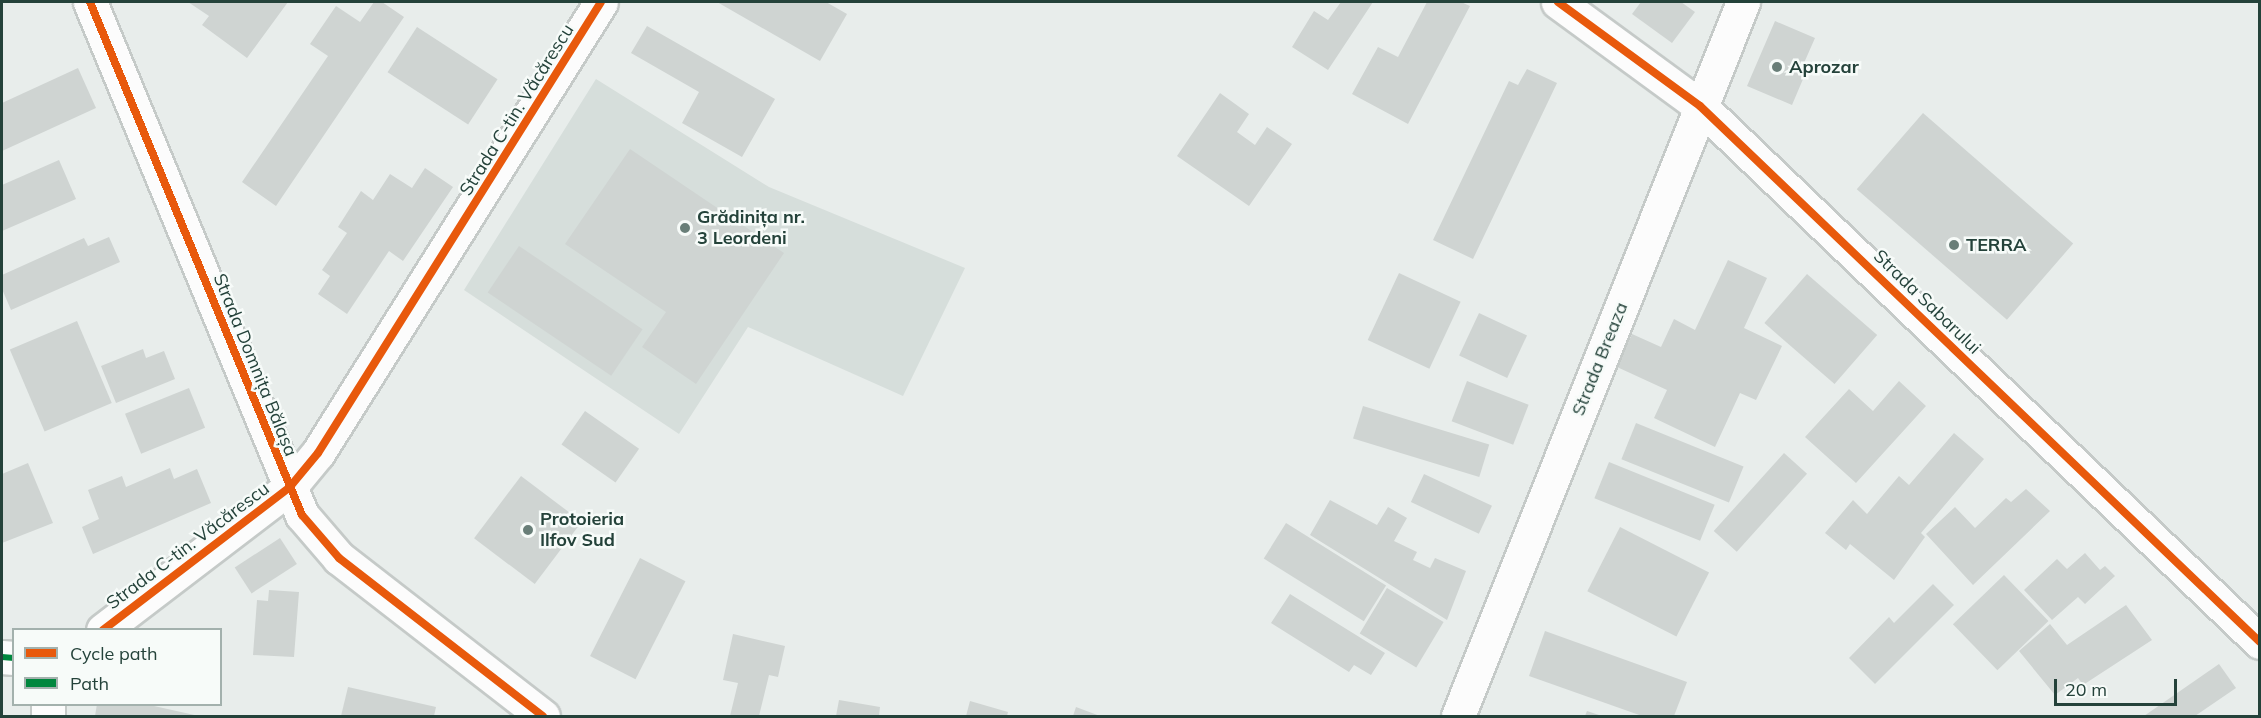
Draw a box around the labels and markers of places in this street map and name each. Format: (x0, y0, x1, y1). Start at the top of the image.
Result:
place label: Aprozar (1789, 56, 1859, 78)
marker: Aprozar (1770, 60, 1784, 74)
place label: Grădinița nr. 3 Leordeni (697, 207, 805, 250)
marker: Grădinița nr. 3 Leordeni (678, 221, 692, 235)
place label: TERRA (1966, 234, 2026, 256)
marker: TERRA (1947, 238, 1961, 252)
place label: Protoieria Ilfov Sud (540, 509, 624, 552)
marker: Protoieria Ilfov Sud (521, 523, 535, 537)

